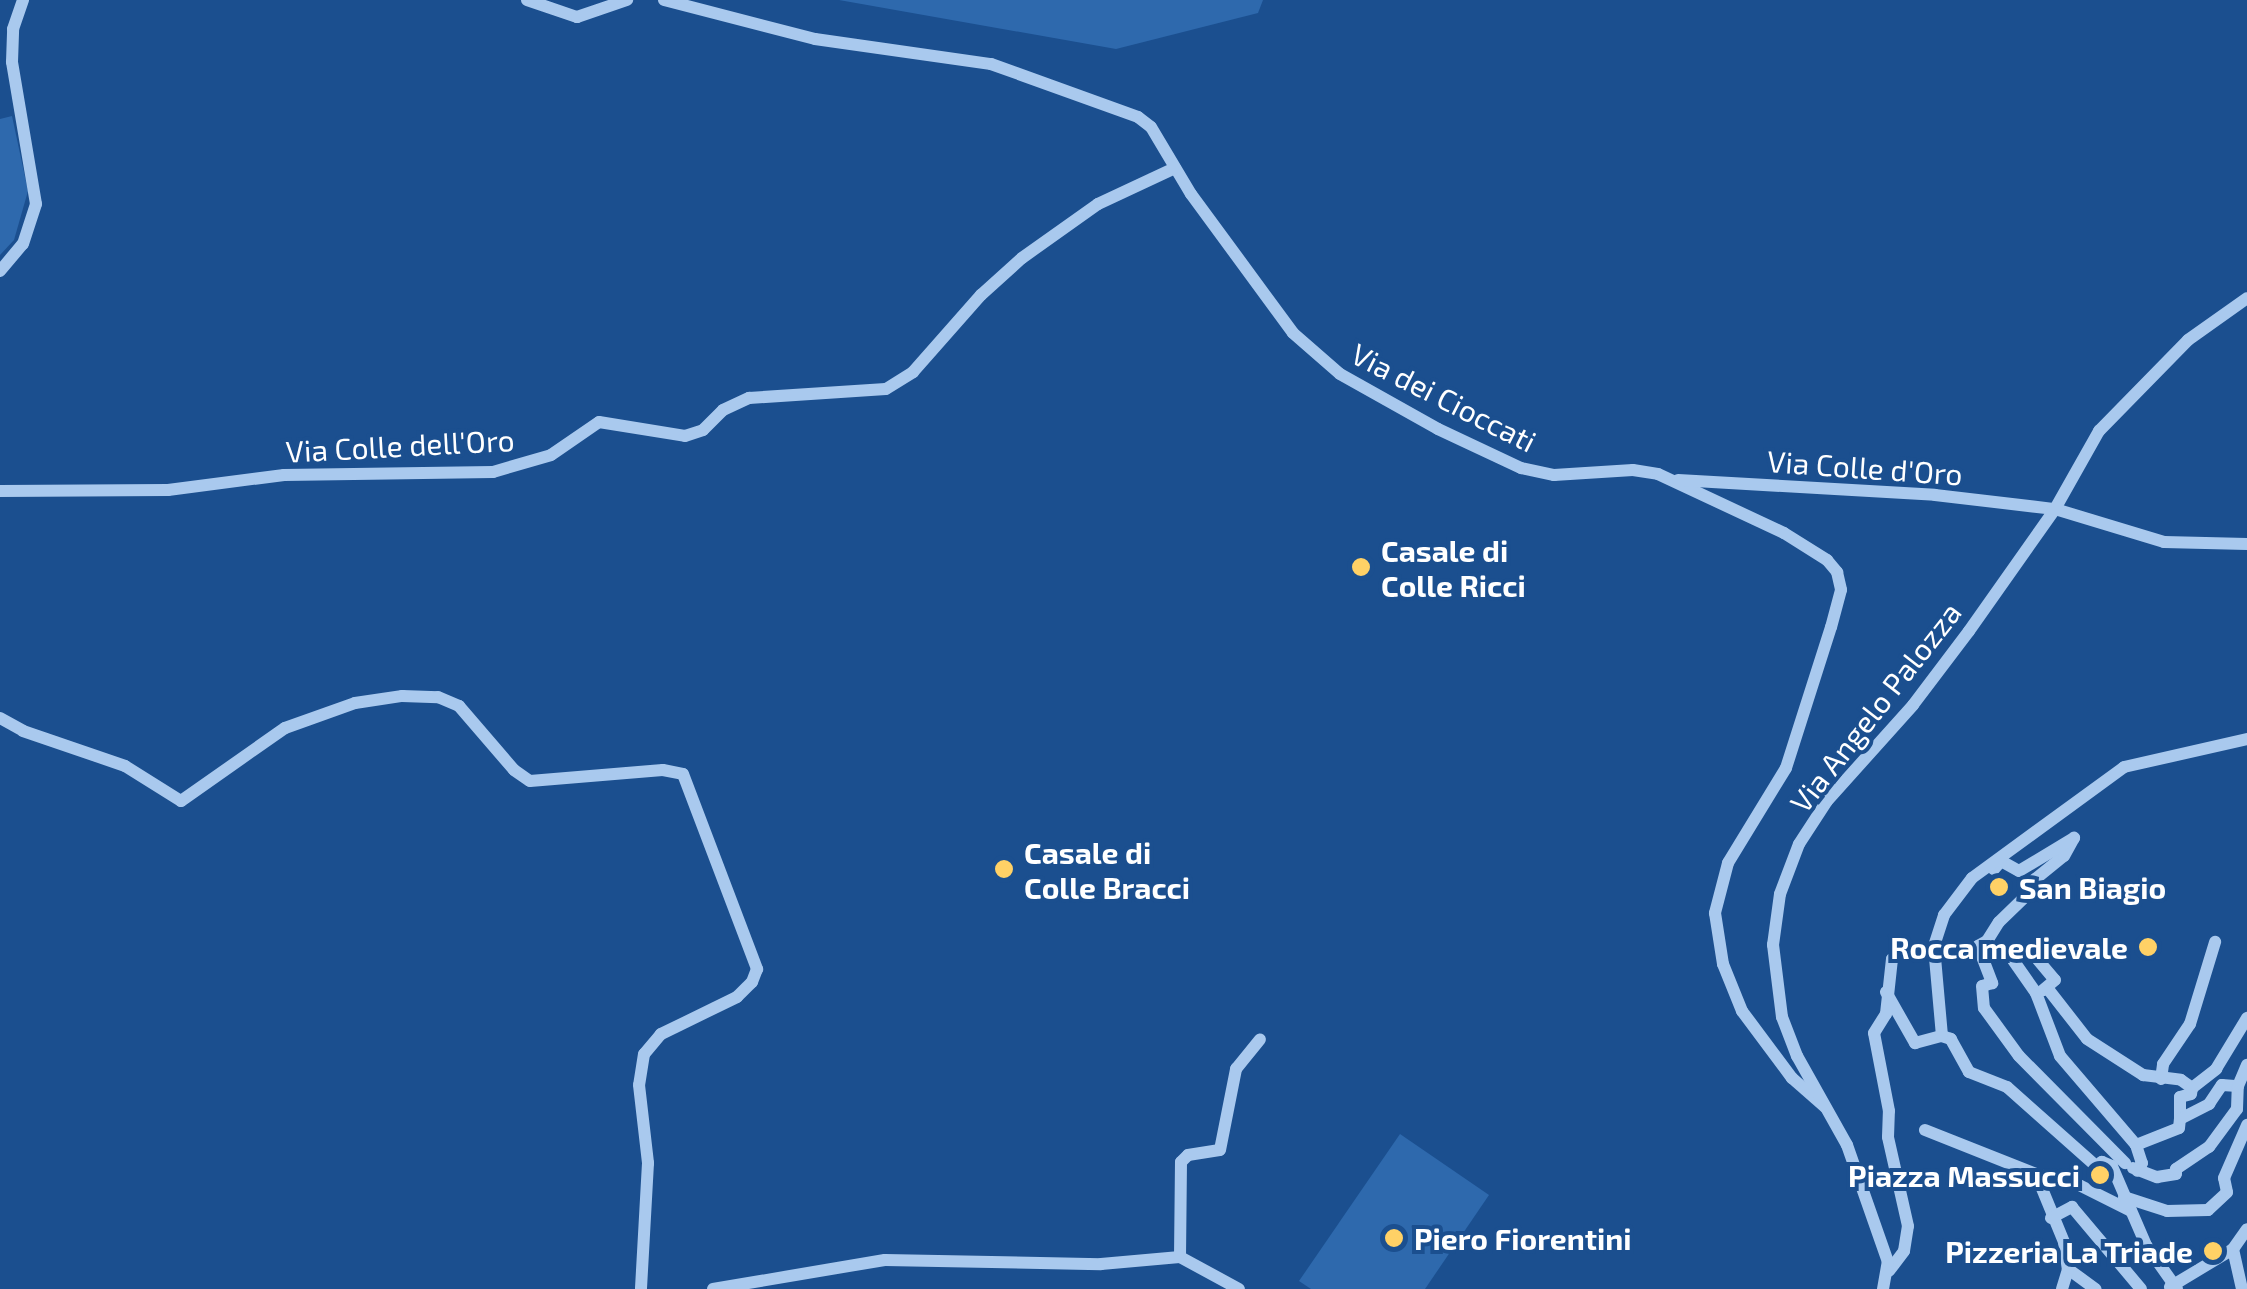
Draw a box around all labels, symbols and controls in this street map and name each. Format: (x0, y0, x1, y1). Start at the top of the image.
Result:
street label: Via dei Cioccati (1346, 335, 1542, 459)
street label: Via Colle dell'Oro (285, 421, 515, 469)
street label: Via Colle d'Oro (1766, 442, 1964, 492)
place label: Casale di Colle Ricci (1381, 532, 1526, 602)
marker: Casale di Colle Ricci (1350, 556, 1372, 578)
street label: Via Angelo Palozza (1782, 595, 1968, 819)
place label: Casale di Colle Bracci (1024, 834, 1190, 904)
marker: Casale di Colle Bracci (993, 858, 1015, 880)
place label: San Biagio (2019, 869, 2166, 905)
marker: San Biagio (1988, 876, 2010, 898)
place label: Rocca medievale (1890, 929, 2128, 965)
marker: Rocca medievale (2137, 936, 2159, 958)
place label: Piazza Massucci (1848, 1157, 2080, 1193)
marker: Piazza Massucci (2089, 1164, 2111, 1186)
place label: Piero Fiorentini (1414, 1220, 1632, 1256)
marker: Piero Fiorentini (1383, 1227, 1405, 1249)
place label: Pizzeria La Triade (1945, 1233, 2193, 1269)
marker: Pizzeria La Triade (2202, 1240, 2224, 1262)

